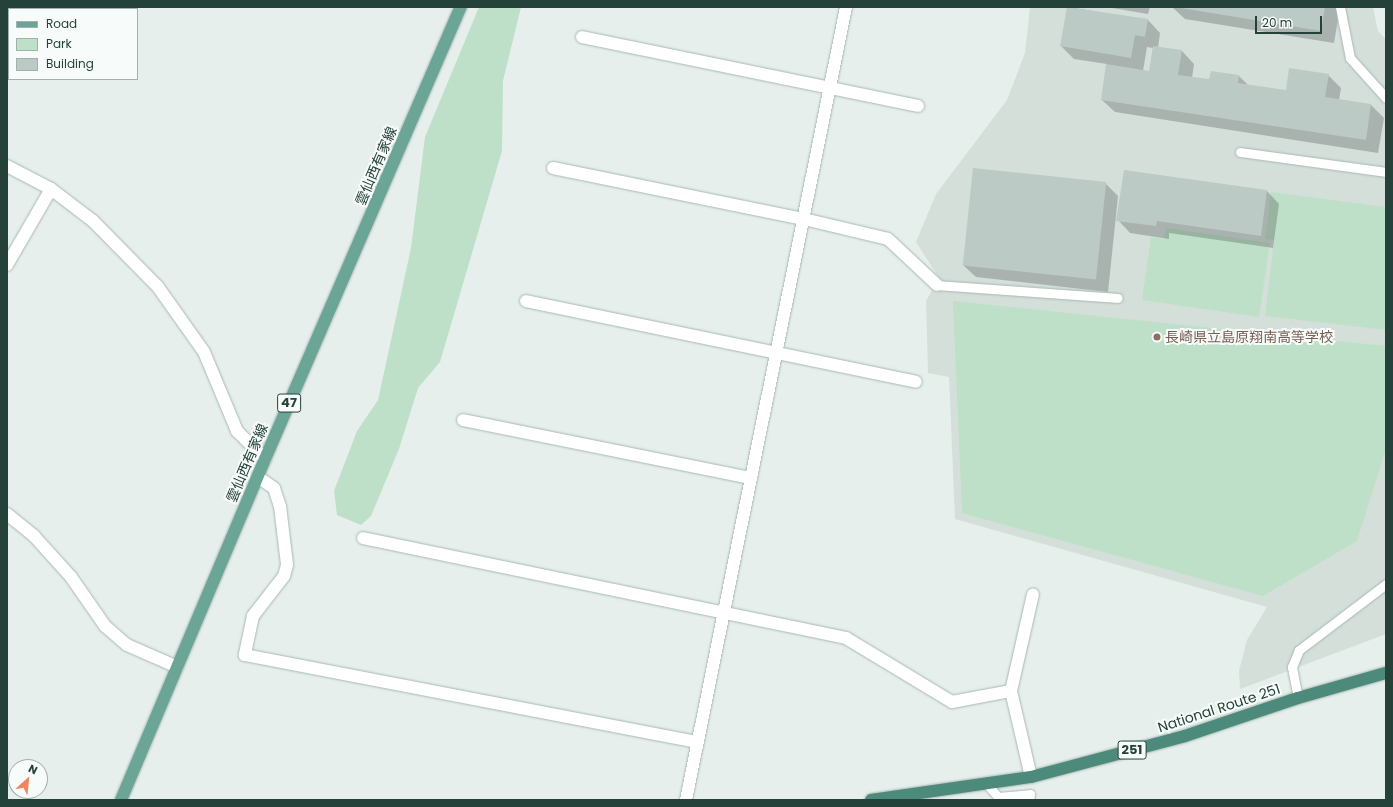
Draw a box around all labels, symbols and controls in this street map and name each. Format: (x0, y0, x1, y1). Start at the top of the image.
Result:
legend (8, 8, 138, 80)
scale bar (1257, 8, 1324, 34)
text: 20 m (1262, 14, 1292, 31)
text: Road (46, 15, 77, 32)
text: Park (46, 35, 72, 52)
text: Building (46, 55, 94, 72)
street label: 雲仙西有家線 (352, 124, 400, 208)
place label: 長崎県立島原翔南高等学校 (1165, 329, 1333, 345)
marker: 長崎県立島原翔南高等学校 (1152, 332, 1162, 342)
road number: 47 (277, 392, 301, 414)
street label: 雲仙西有家線 (223, 421, 271, 505)
street label: National Route 251 (1156, 680, 1282, 736)
road number: 251 (1117, 739, 1147, 761)
north arrow (8, 759, 48, 799)
text: N (26, 760, 40, 778)

